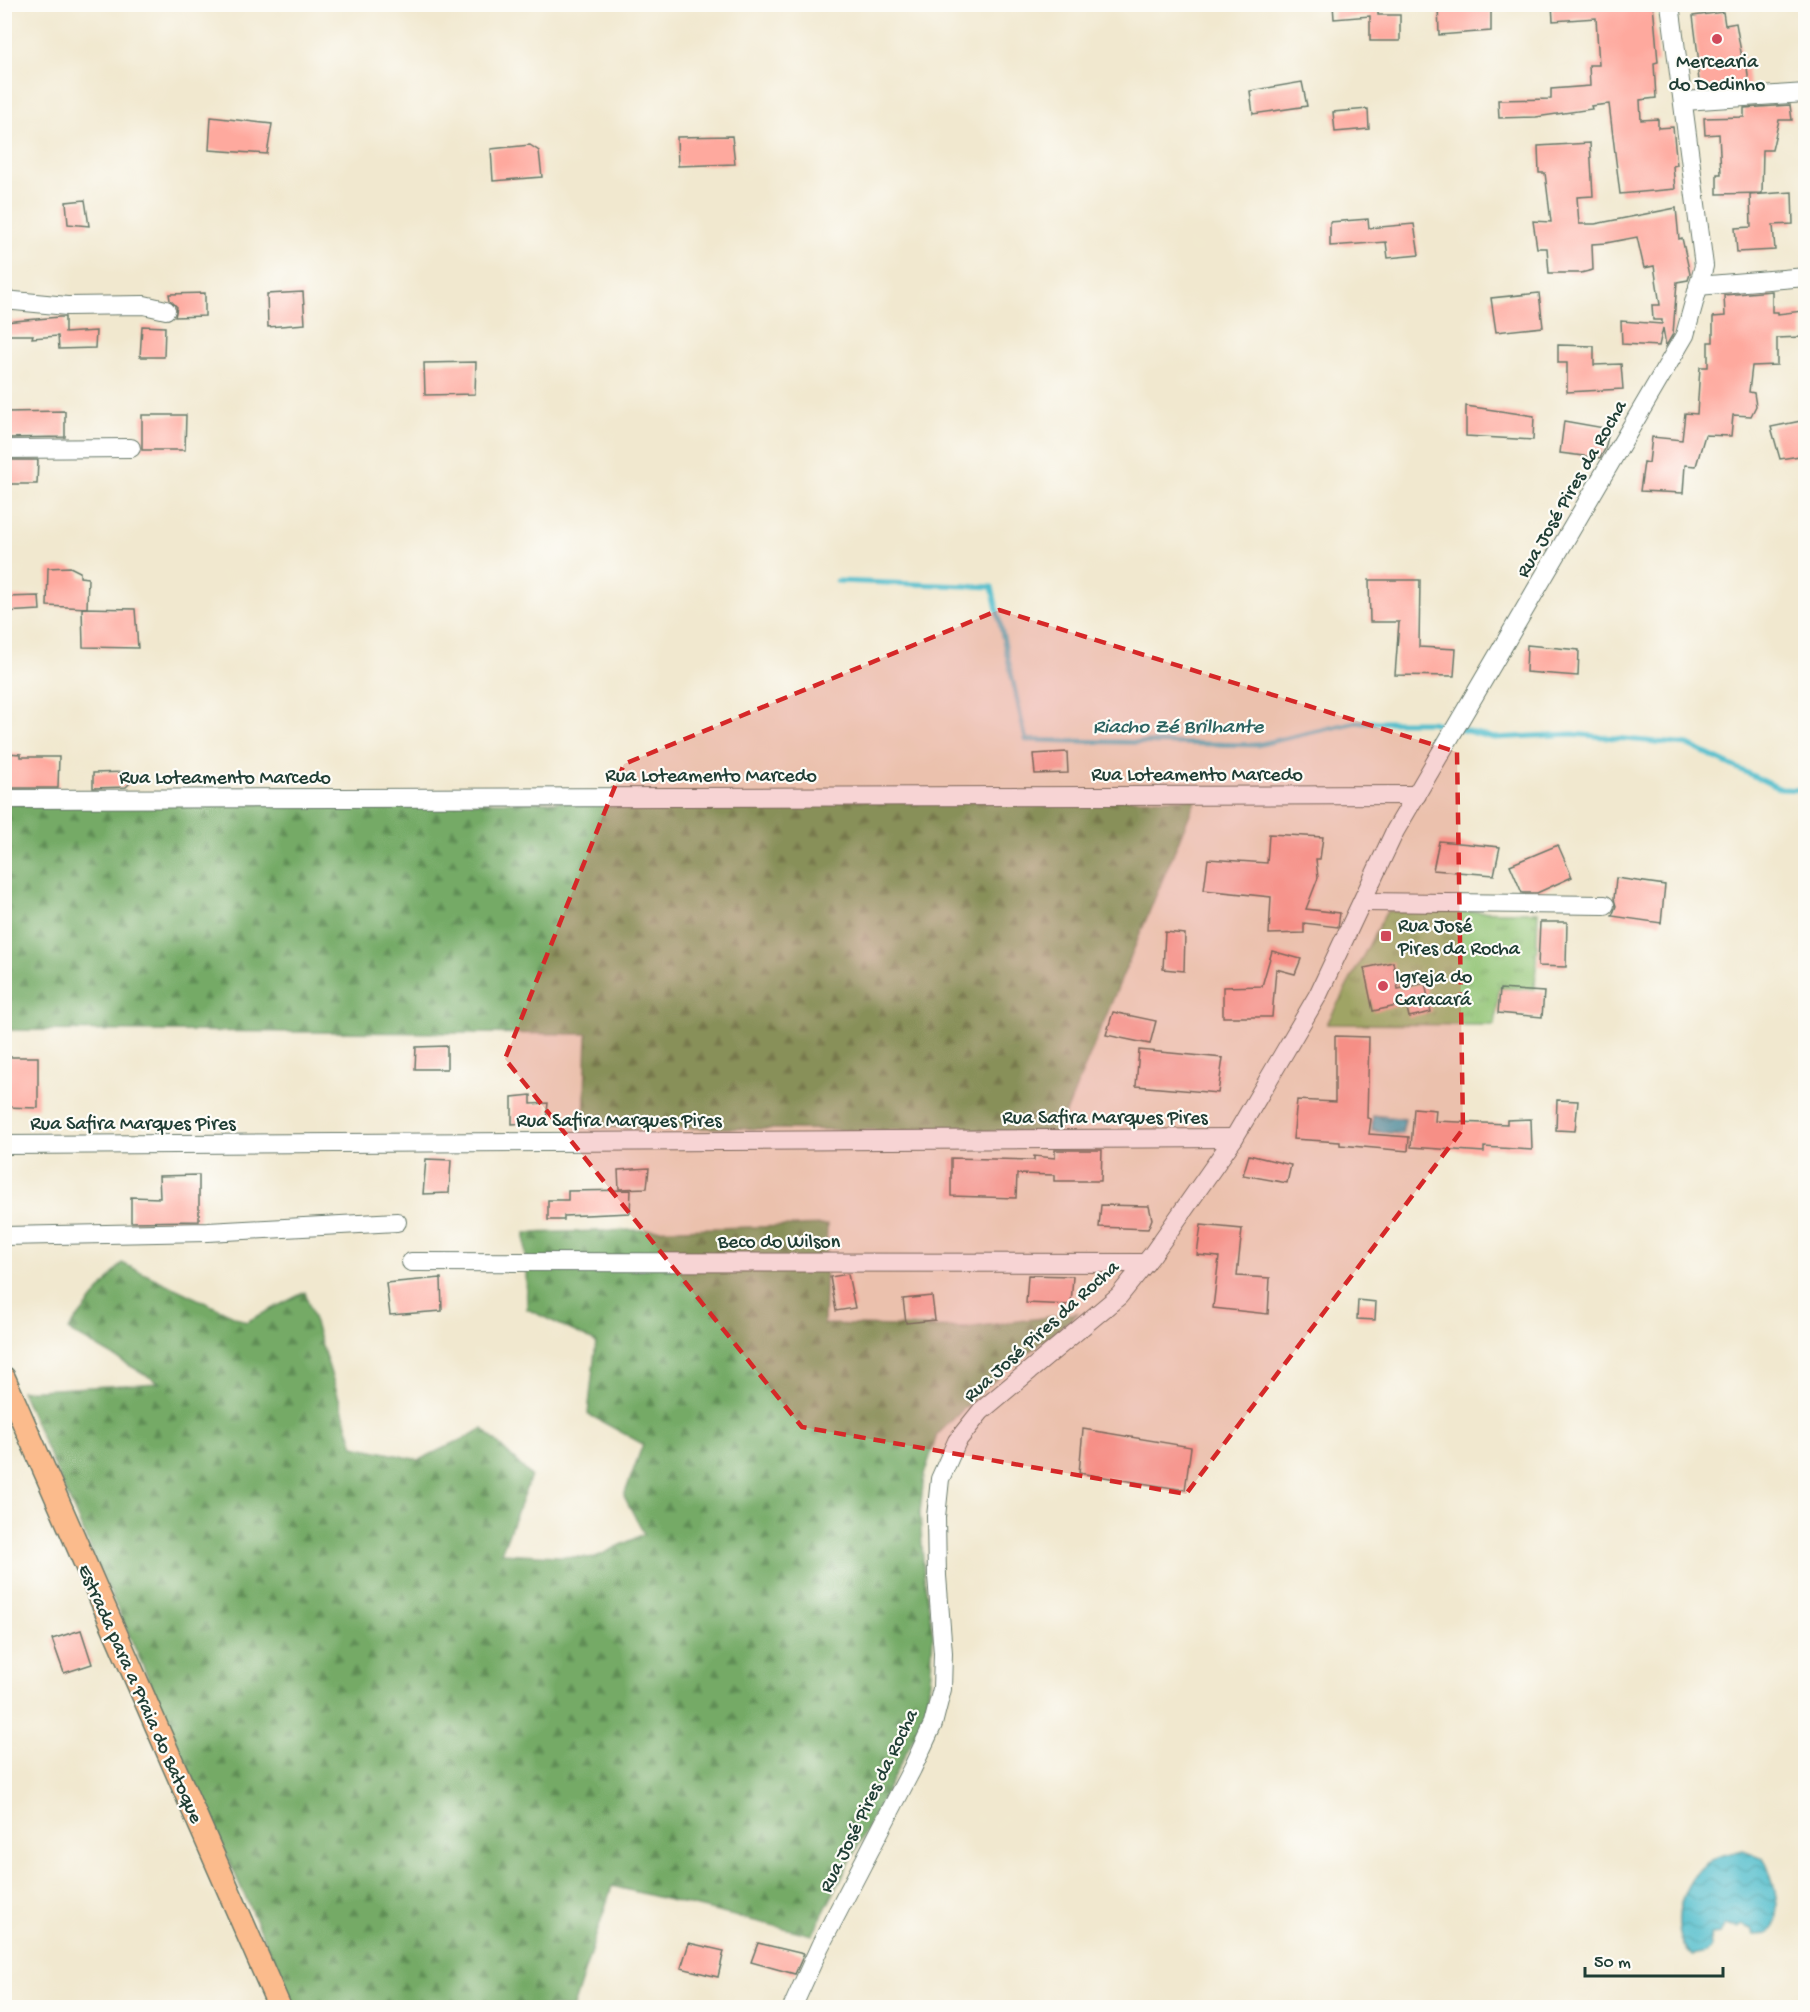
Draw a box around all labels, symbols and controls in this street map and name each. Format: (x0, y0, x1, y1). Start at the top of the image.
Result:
marker: Mercearia do Dedinho (1710, 32, 1724, 46)
place label: Mercearia do Dedinho (1669, 52, 1765, 98)
street label: Rua José Pires da Rocha (1513, 396, 1634, 583)
water label: Riacho Zé Brilhante (1093, 716, 1264, 741)
street label: Rua Loteamento Marcedo (1091, 765, 1303, 788)
street label: Rua Loteamento Marcedo (605, 766, 817, 789)
street label: Rua Loteamento Marcedo (119, 768, 331, 791)
place label: Rua José Pires da Rocha (1397, 916, 1521, 962)
marker: Rua José Pires da Rocha (1379, 929, 1393, 943)
place label: Igreja do Caracará (1395, 967, 1472, 1013)
marker: Igreja do Caracará (1376, 979, 1390, 993)
street label: Rua Safira Marques Pires (1002, 1108, 1208, 1131)
street label: Rua Safira Marques Pires (516, 1111, 722, 1134)
street label: Rua Safira Marques Pires (30, 1114, 236, 1137)
street label: Beco do Wilson (717, 1232, 841, 1255)
street label: Rua José Pires da Rocha (960, 1256, 1125, 1408)
street label: Estrada para a Praia do Batoque (71, 1561, 207, 1828)
street label: Rua José Pires da Rocha (816, 1705, 925, 1897)
scale bar (1585, 1940, 1723, 1978)
text: 50 m (1594, 1953, 1631, 1974)

